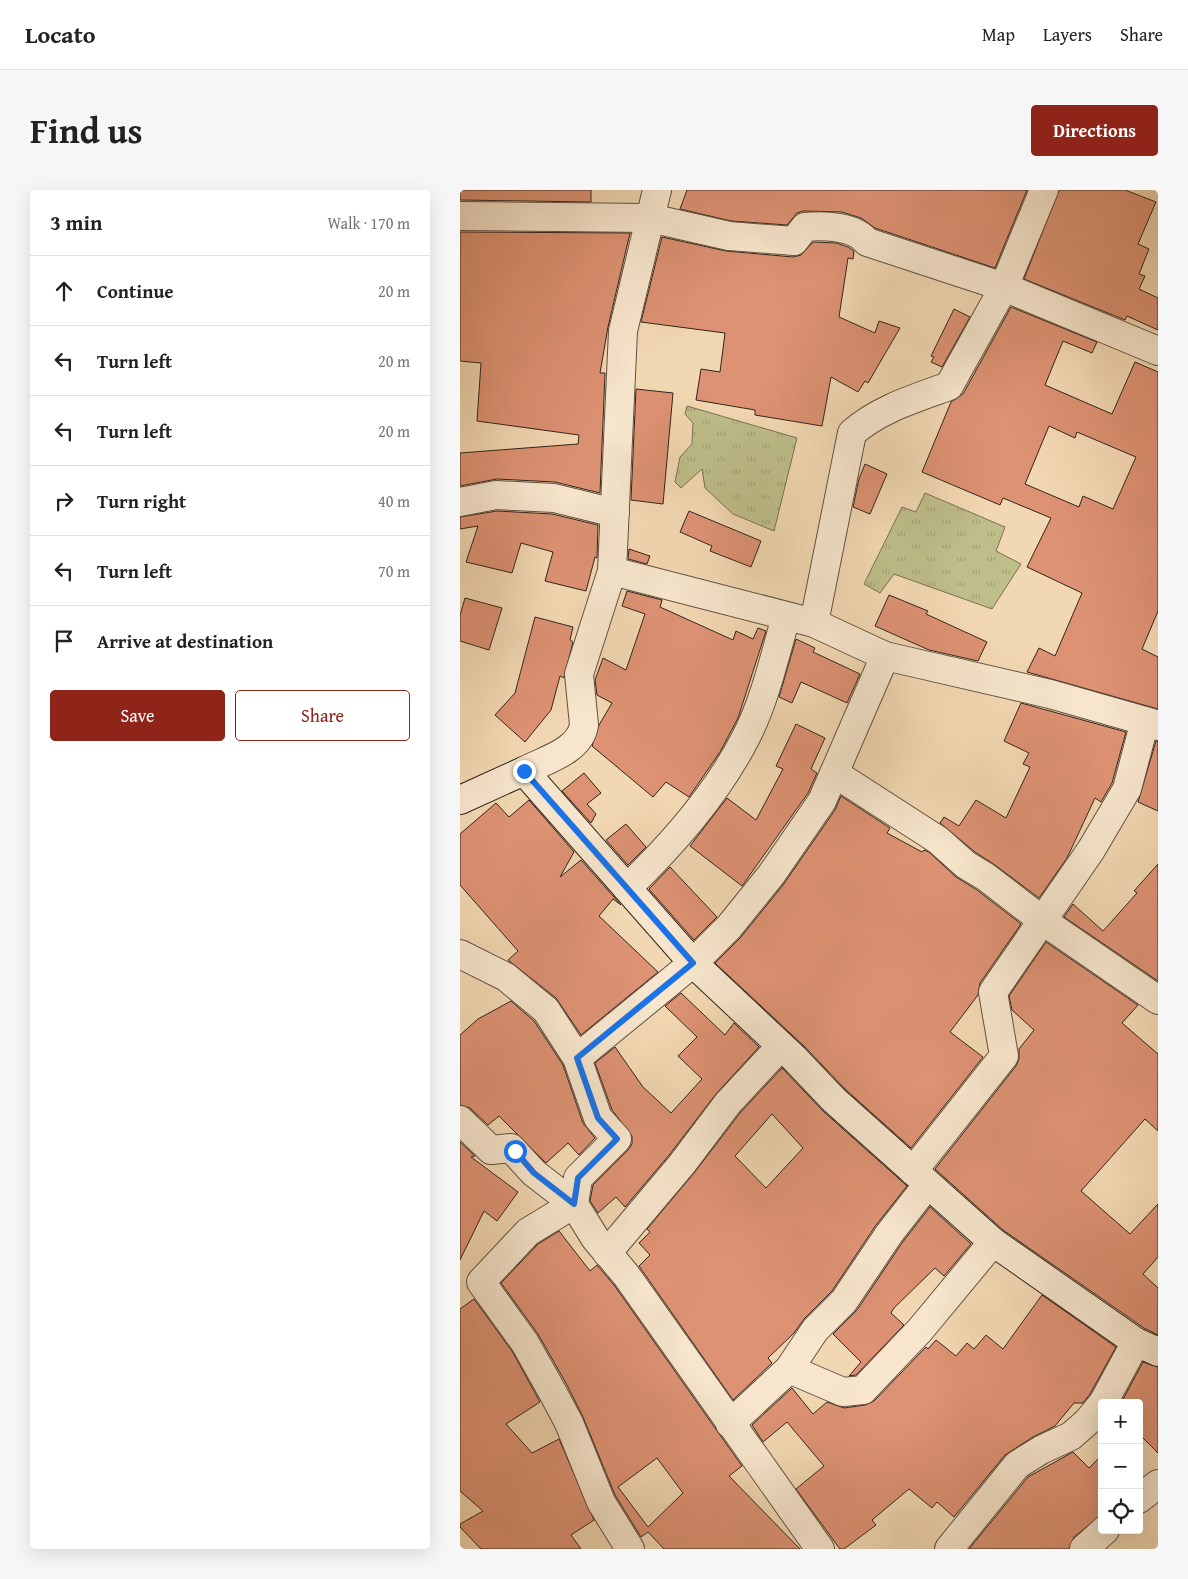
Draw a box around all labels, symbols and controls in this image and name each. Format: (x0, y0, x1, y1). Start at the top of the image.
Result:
text: Locato (25, 17, 96, 52)
text: Map (982, 21, 1015, 48)
text: Layers (1043, 21, 1092, 48)
text: Share (1120, 21, 1163, 48)
text: Find us (30, 105, 143, 156)
button: Directions (1031, 105, 1158, 156)
text: 3 min (50, 207, 102, 238)
text: Walk · 170 m (327, 211, 410, 235)
icon: ahead (50, 277, 78, 305)
text: Continue (97, 277, 174, 305)
text: 20 m (378, 279, 410, 303)
icon: left (50, 347, 78, 375)
text: Turn left (97, 347, 172, 375)
text: 20 m (378, 349, 410, 373)
icon: left (50, 417, 78, 445)
text: Turn left (97, 417, 172, 445)
text: 20 m (378, 419, 410, 443)
icon: right (50, 487, 78, 515)
text: Turn right (97, 487, 186, 515)
text: 40 m (378, 489, 410, 513)
icon: left (50, 557, 78, 585)
text: Turn left (97, 557, 172, 585)
text: 70 m (378, 559, 410, 583)
icon: arrive (50, 627, 78, 655)
text: Arrive at destination (97, 627, 273, 655)
button: Save (50, 690, 225, 741)
button: Share (235, 690, 410, 741)
route end (513, 760, 536, 783)
route start (504, 1140, 527, 1163)
map controls (1098, 1399, 1143, 1534)
button: + (1098, 1399, 1143, 1444)
button: − (1098, 1444, 1143, 1489)
button: locate (1098, 1489, 1143, 1534)

